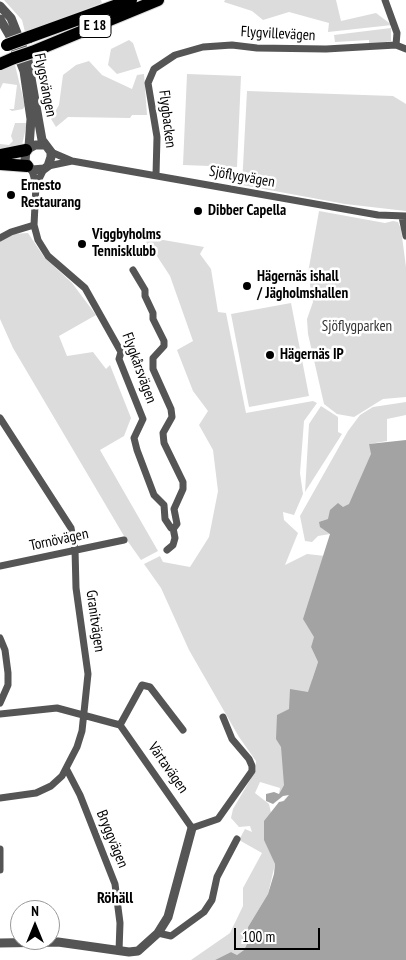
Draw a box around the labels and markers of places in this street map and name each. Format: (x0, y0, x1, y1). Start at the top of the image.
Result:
place label: Ernesto Restaurang (21, 177, 81, 212)
marker: Ernesto Restaurang (5, 189, 17, 201)
place label: Dibber Capella (208, 202, 286, 220)
marker: Dibber Capella (192, 205, 204, 217)
place label: Viggbyholms Tennisklubb (92, 226, 161, 261)
marker: Viggbyholms Tennisklubb (76, 238, 88, 250)
place label: Hägernäs ishall / Jägholmshallen (257, 268, 348, 303)
marker: Hägernäs ishall / Jägholmshallen (241, 280, 253, 292)
place label: Hägernäs IP (280, 346, 344, 364)
marker: Hägernäs IP (264, 349, 276, 361)

